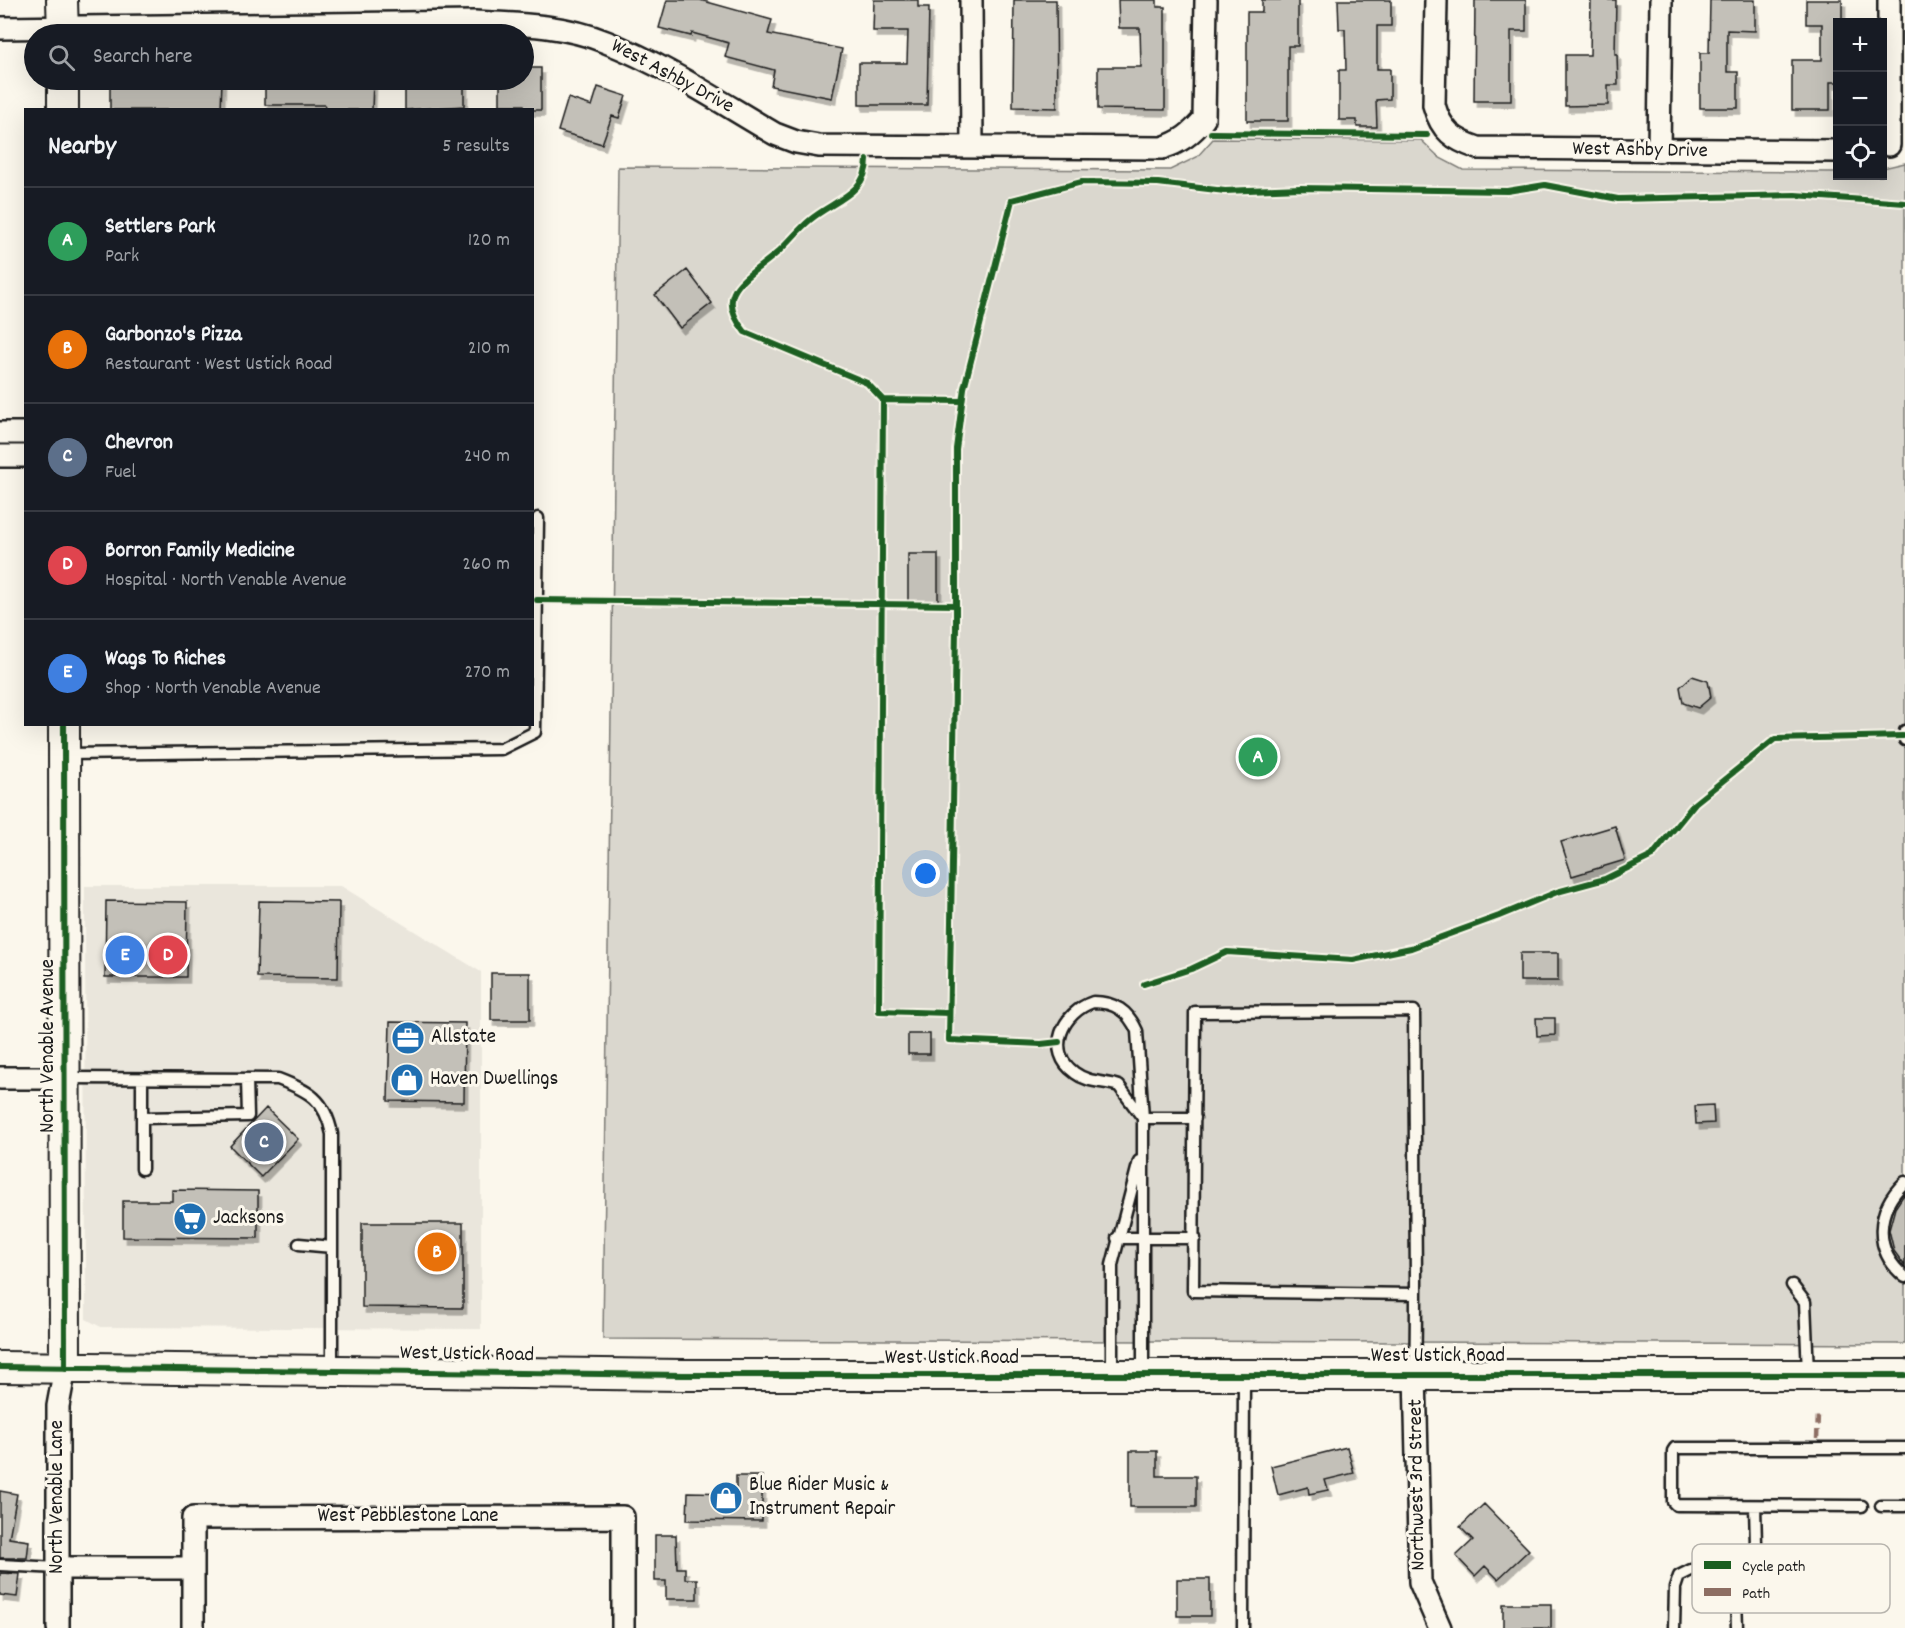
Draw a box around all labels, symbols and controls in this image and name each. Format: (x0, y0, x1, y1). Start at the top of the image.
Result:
map controls (1833, 18, 1887, 180)
button: + (1833, 18, 1887, 72)
search box (24, 24, 534, 90)
street label: West Ashby Drive (605, 32, 739, 122)
icon: search (45, 41, 78, 74)
text: Search here (93, 42, 192, 73)
button: − (1833, 72, 1887, 126)
button: locate (1833, 126, 1887, 180)
text: Nearby (48, 129, 116, 166)
text: 5 results (442, 133, 510, 161)
street label: West Ashby Drive (1572, 135, 1708, 167)
text: Settlers Park (105, 212, 216, 243)
text: A (62, 227, 73, 255)
text: 120 m (468, 227, 510, 255)
text: Park (105, 243, 139, 271)
text: Garbonzo's Pizza (105, 320, 242, 351)
text: B (63, 335, 72, 363)
text: 210 m (468, 335, 510, 363)
text: Restaurant · West Ustick Road (105, 351, 332, 379)
text: Chevron (105, 428, 173, 459)
text: C (63, 443, 72, 471)
text: 240 m (464, 443, 510, 471)
text: Fuel (105, 459, 136, 487)
text: Borron Family Medicine (105, 536, 295, 567)
text: D (62, 551, 73, 579)
text: 260 m (462, 551, 510, 579)
text: Hospital · North Venable Avenue (105, 567, 347, 595)
text: Wags To Riches (105, 644, 226, 675)
text: E (63, 659, 72, 687)
text: 270 m (464, 659, 510, 687)
text: Shop · North Venable Avenue (105, 675, 321, 703)
pin: A (1238, 734, 1278, 780)
your location (911, 859, 940, 888)
pin: E (106, 932, 144, 978)
pin: D (148, 932, 188, 978)
street label: North Venable Avenue (34, 959, 64, 1133)
office icon: Allstate (390, 1020, 426, 1056)
place label: Allstate (431, 1023, 496, 1053)
shop icon: Haven Dwellings (389, 1062, 425, 1098)
place label: Haven Dwellings (430, 1065, 558, 1095)
pin: C (244, 1120, 284, 1164)
supermarket icon: Jacksons (172, 1201, 208, 1237)
place label: Jacksons (213, 1204, 284, 1234)
pin: B (418, 1230, 456, 1274)
street label: West Ustick Road (400, 1339, 534, 1371)
street label: West Ustick Road (1371, 1342, 1505, 1372)
street label: West Ustick Road (885, 1344, 1019, 1374)
street label: Northwest 3rd Street (1401, 1399, 1434, 1571)
street label: North Venable Lane (43, 1420, 73, 1574)
place label: Blue Rider Music & Instrument Repair (749, 1471, 895, 1525)
shop icon: Blue Rider Music & Instrument Repair (708, 1480, 744, 1516)
street label: West Pebblestone Lane (318, 1502, 498, 1532)
legend (1692, 1544, 1890, 1613)
text: Cycle path (1742, 1556, 1805, 1579)
text: Path (1742, 1583, 1770, 1606)

